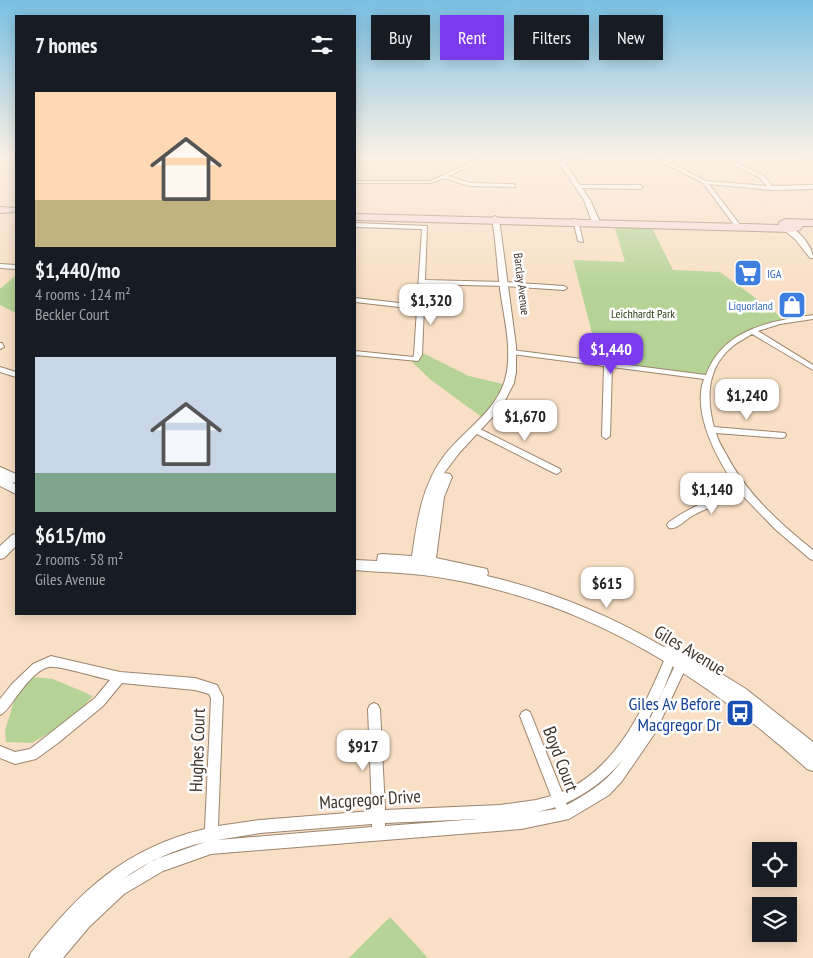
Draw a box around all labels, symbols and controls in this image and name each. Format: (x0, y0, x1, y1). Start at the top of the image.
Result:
chip: Buy (371, 15, 430, 60)
chip: Rent (440, 15, 504, 60)
chip: Filters (514, 15, 589, 60)
chip: New (599, 15, 663, 60)
icon: filters (308, 31, 336, 59)
text: 7 homes (35, 32, 97, 59)
icon: home (141, 124, 231, 214)
street label: Barclay Avenue (511, 252, 533, 316)
text: $1,440/mo (35, 257, 120, 284)
supermarket icon: IGA (733, 258, 763, 288)
place label: IGA (767, 266, 782, 281)
text: 4 rooms · 124 m² (35, 284, 131, 304)
pin: $1,320 (390, 284, 472, 326)
text: $1,320 (410, 290, 452, 310)
shop icon: Liquorland (777, 290, 807, 320)
place label: Liquorland (728, 298, 773, 313)
text: Beckler Court (35, 304, 109, 324)
park label: Leichhardt Park (611, 306, 675, 321)
pin: $1,440 (570, 332, 652, 375)
text: $1,440 (590, 339, 632, 359)
pin: $1,240 (706, 378, 788, 421)
text: $1,240 (726, 385, 768, 405)
icon: home (141, 389, 231, 479)
pin: $1,670 (484, 400, 566, 442)
text: $1,670 (504, 406, 546, 426)
pin: $1,140 (671, 472, 753, 515)
text: $1,140 (691, 479, 733, 499)
text: $615/mo (35, 522, 106, 549)
text: 2 rooms · 58 m² (35, 549, 123, 569)
pin: $615 (577, 566, 637, 609)
text: Giles Avenue (35, 569, 106, 589)
text: $615 (592, 573, 622, 593)
street label: Giles Avenue (650, 620, 730, 680)
place label: Giles Av Before Macgregor Dr (628, 692, 721, 736)
bus stop icon: Giles Av Before Macgregor Dr (725, 698, 755, 728)
street label: Hughes Court (184, 708, 210, 792)
street label: Boyd Court (538, 723, 584, 795)
pin: $917 (333, 730, 393, 772)
text: $917 (348, 736, 378, 756)
street label: Macgregor Drive (318, 784, 422, 814)
map controls (752, 842, 797, 942)
button: locate (752, 842, 797, 887)
button: layers (752, 897, 797, 942)

